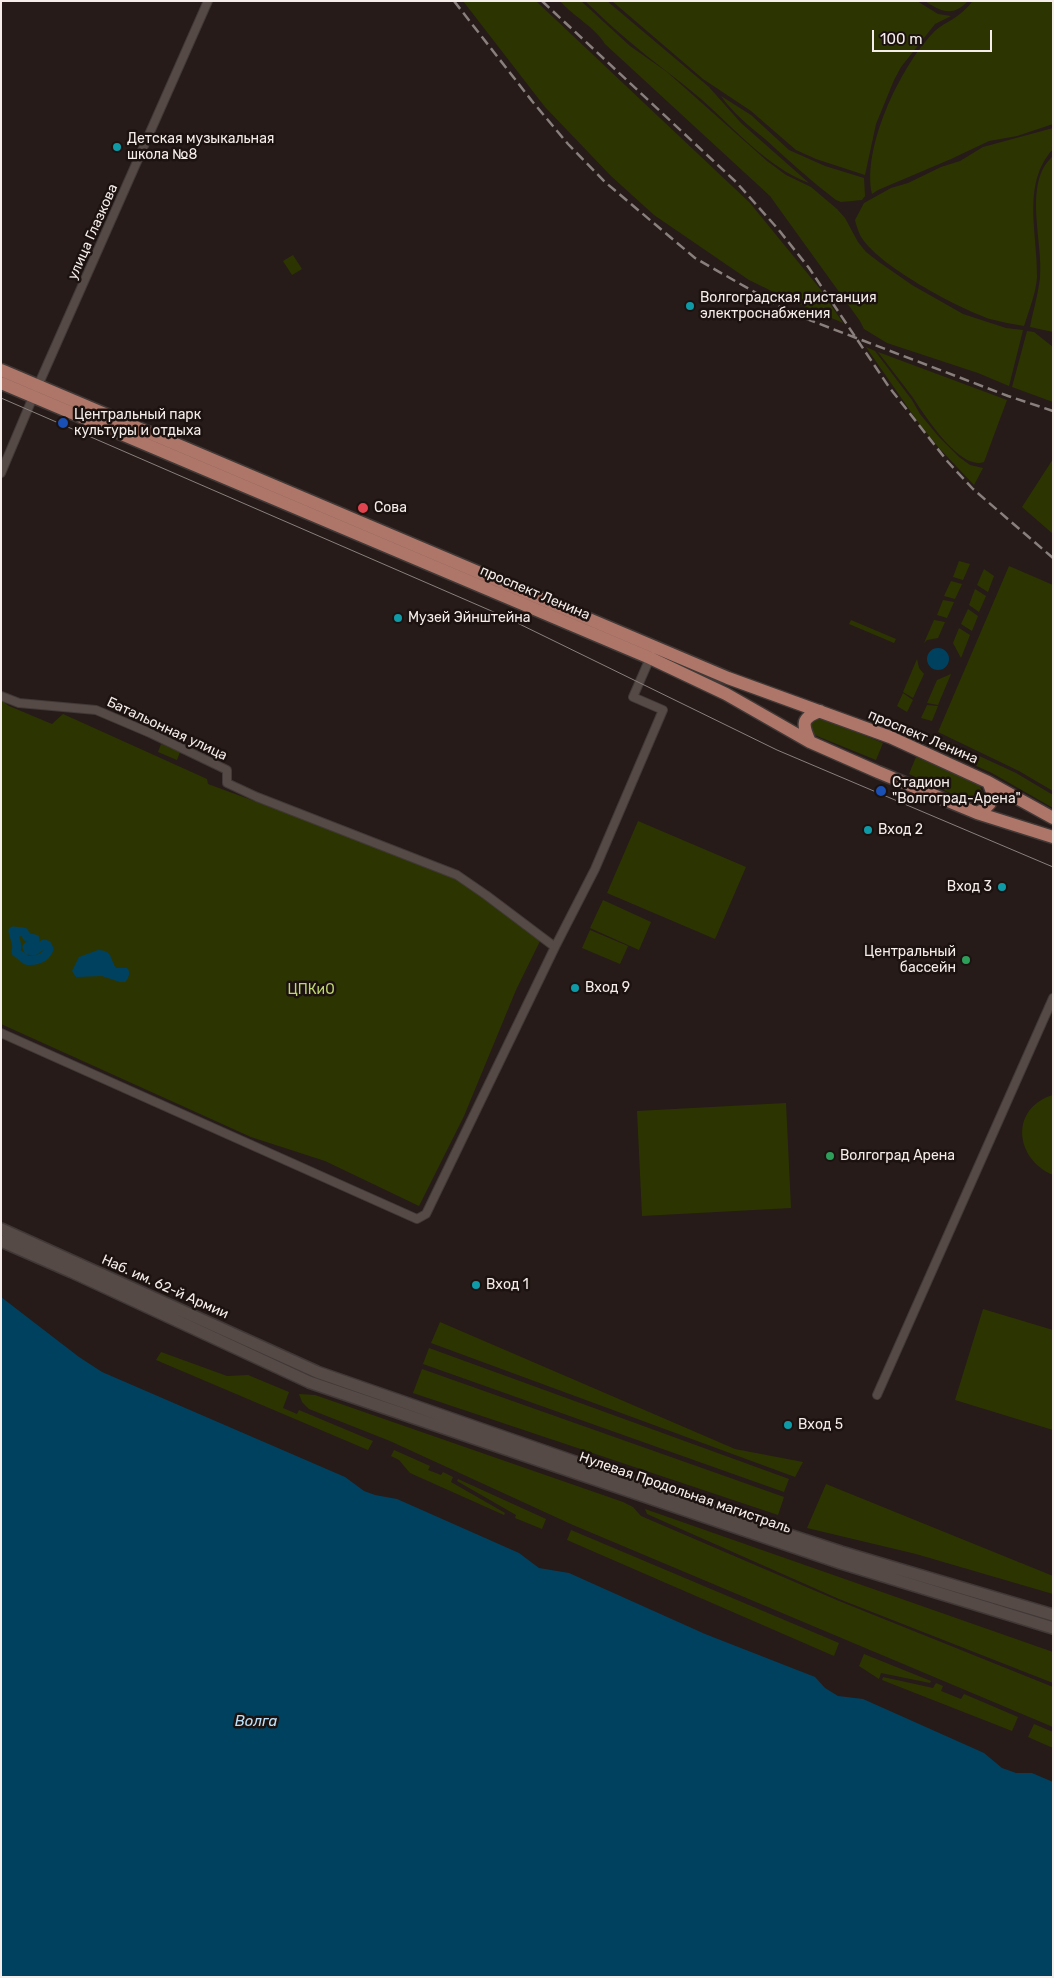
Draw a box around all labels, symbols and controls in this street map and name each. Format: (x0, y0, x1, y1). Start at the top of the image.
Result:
scale bar (874, 20, 994, 52)
text: 100 m (880, 30, 922, 48)
place label: Детская музыкальная школа №8 (127, 131, 274, 164)
marker: Детская музыкальная школа №8 (111, 141, 123, 153)
street label: улица Глазкова (64, 181, 122, 283)
place label: Волгоградская дистанция электроснабжения (700, 290, 877, 322)
marker: Волгоградская дистанция электроснабжения (684, 300, 696, 312)
place label: Центральный парк культуры и отдыха (74, 407, 201, 440)
marker: Центральный парк культуры и отдыха (56, 416, 70, 430)
place label: Сова (374, 500, 407, 516)
marker: Сова (356, 501, 370, 515)
street label: проспект Ленина (478, 562, 592, 624)
place label: Музей Эйнштейна (408, 610, 531, 626)
marker: Музей Эйнштейна (392, 612, 404, 624)
street label: Батальонная улица (104, 694, 230, 764)
street label: проспект Ленина (866, 706, 980, 768)
place label: Стадион "Волгоград-Арена" (892, 775, 1021, 808)
marker: Стадион "Волгоград-Арена" (874, 784, 888, 798)
place label: Вход 2 (878, 822, 923, 838)
marker: Вход 2 (862, 824, 874, 836)
place label: Вход 3 (947, 879, 992, 895)
marker: Вход 3 (996, 881, 1008, 893)
place label: Центральный бассейн (864, 944, 956, 976)
marker: Центральный бассейн (960, 954, 972, 966)
place label: Вход 9 (585, 980, 630, 996)
park label: ЦПКиО (287, 982, 335, 998)
marker: Вход 9 (569, 982, 581, 994)
place label: Волгоград Арена (840, 1148, 955, 1164)
marker: Волгоград Арена (824, 1150, 836, 1162)
street label: Наб. им. 62-й Армии (99, 1251, 231, 1323)
place label: Вход 1 (486, 1277, 529, 1293)
marker: Вход 1 (470, 1279, 482, 1291)
place label: Вход 5 (798, 1417, 843, 1433)
marker: Вход 5 (782, 1419, 794, 1431)
street label: Нулевая Продольная магистраль (577, 1449, 793, 1537)
water label: Волга (235, 1713, 277, 1731)

